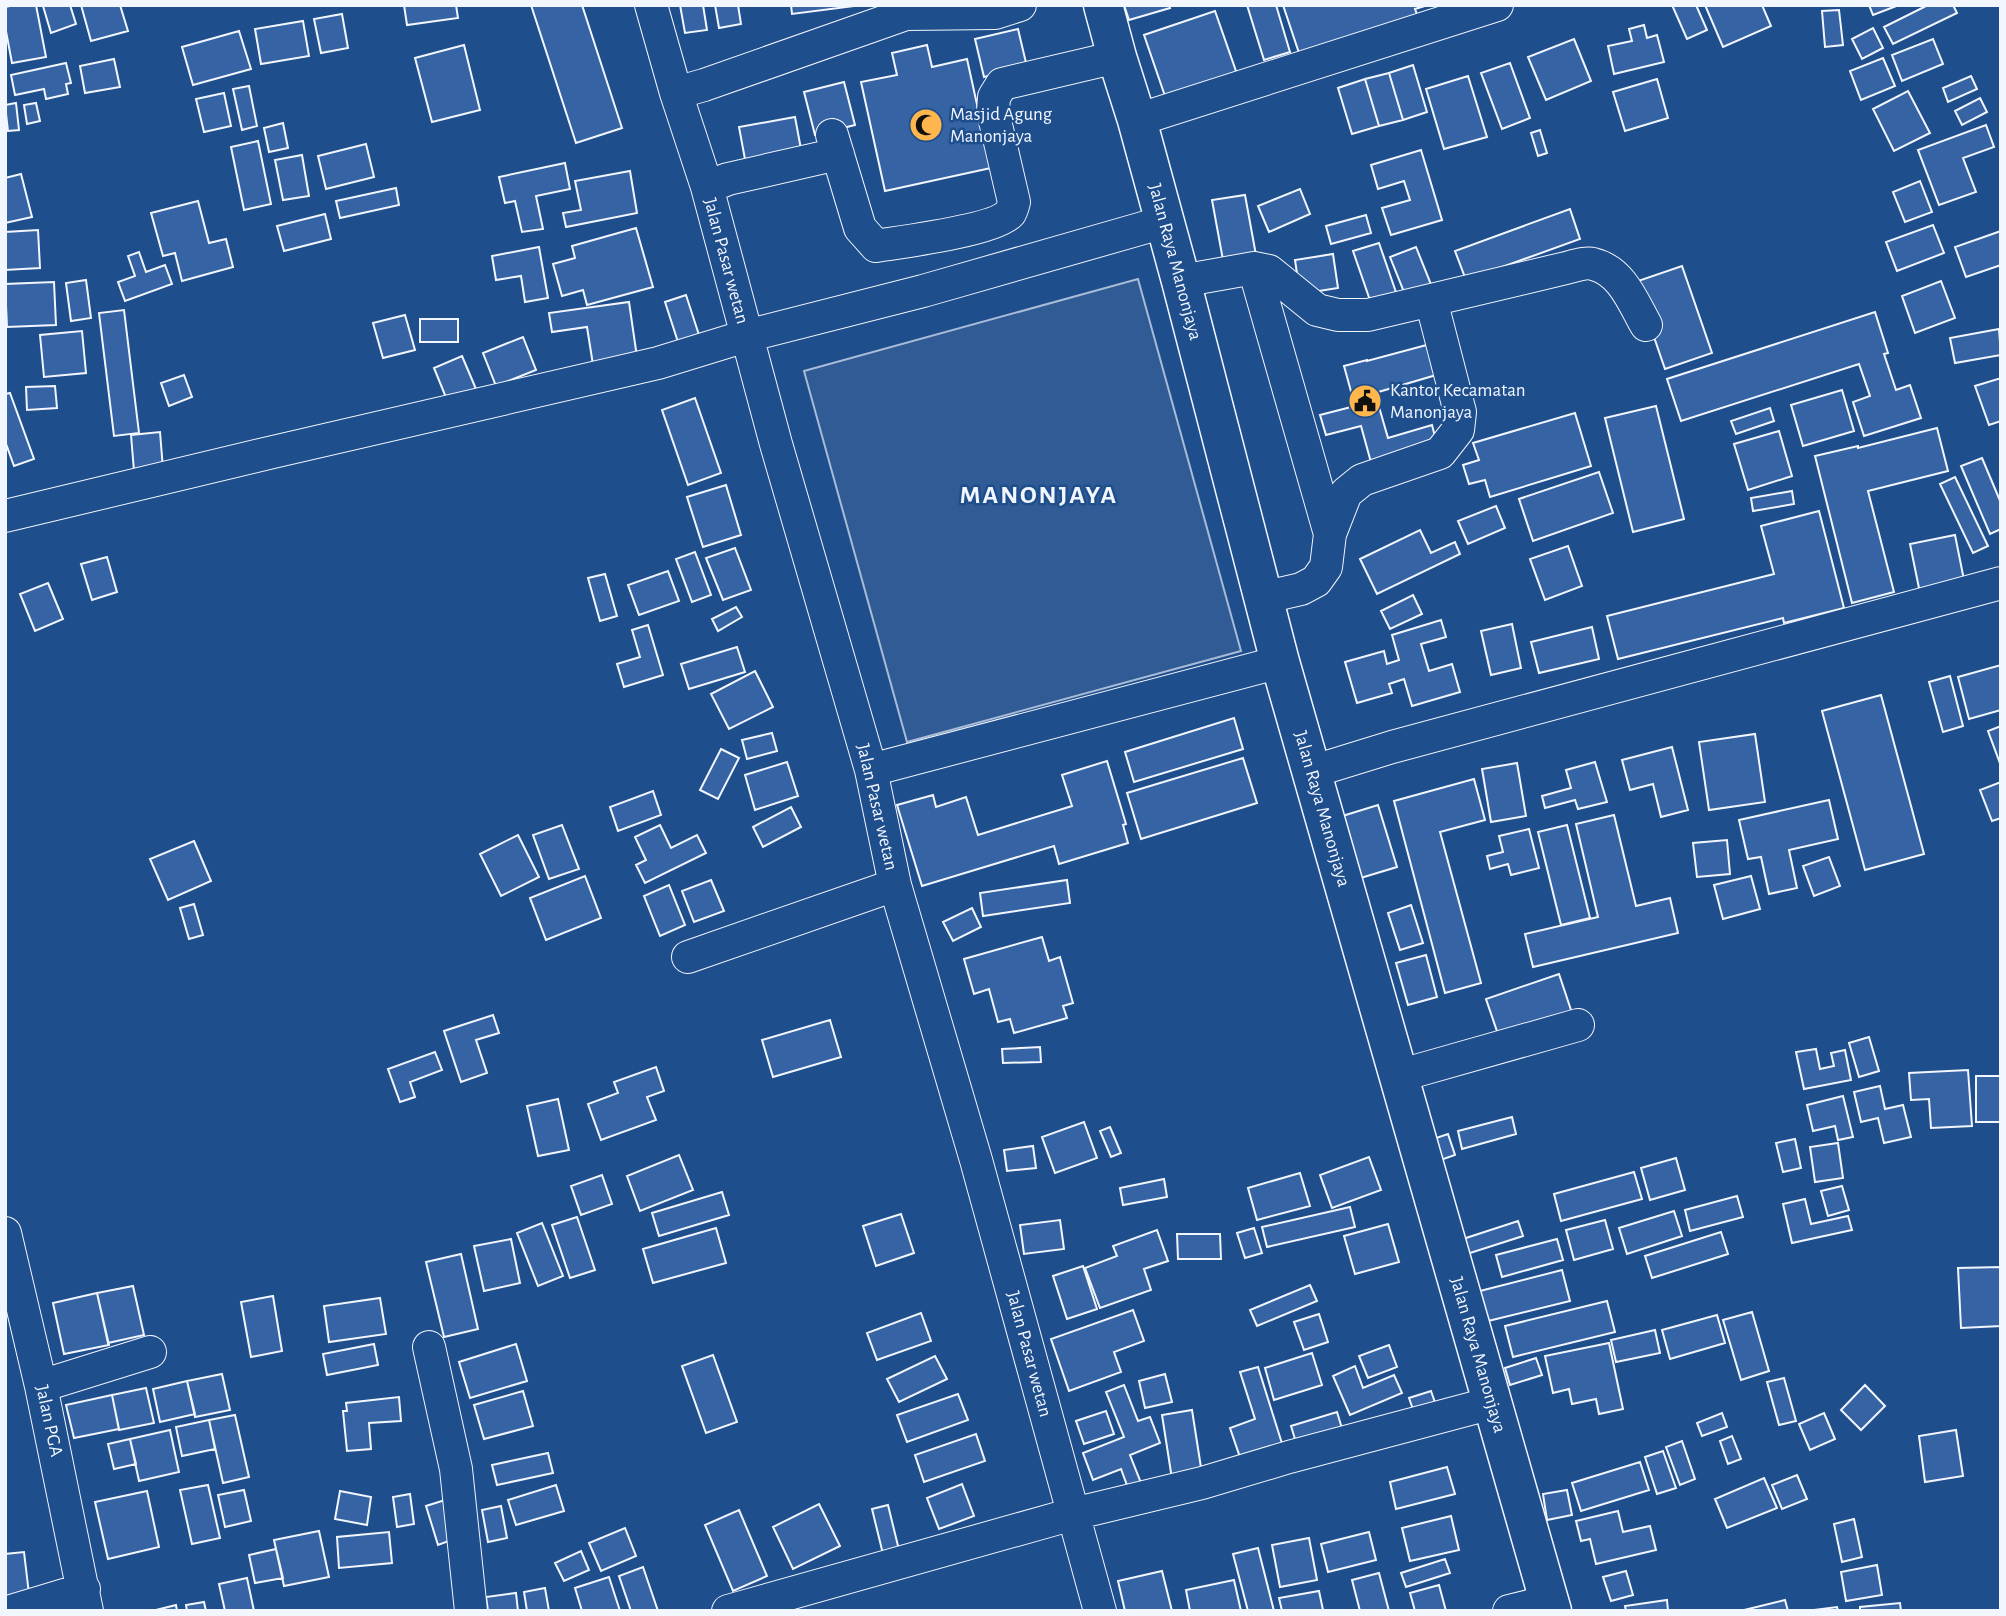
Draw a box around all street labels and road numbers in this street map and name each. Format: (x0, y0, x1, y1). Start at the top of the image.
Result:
street label: Jalan Raya Manonjaya (1145, 182, 1205, 343)
street label: Jalan Pasar wetan (700, 196, 752, 326)
street label: Jalan Raya Manonjaya (1291, 729, 1353, 889)
street label: Jalan Pasar wetan (853, 742, 901, 872)
street label: Jalan Raya Manonjaya (1447, 1275, 1509, 1435)
street label: Jalan Pasar wetan (1003, 1289, 1055, 1419)
street label: Jalan PGA (32, 1383, 66, 1459)

